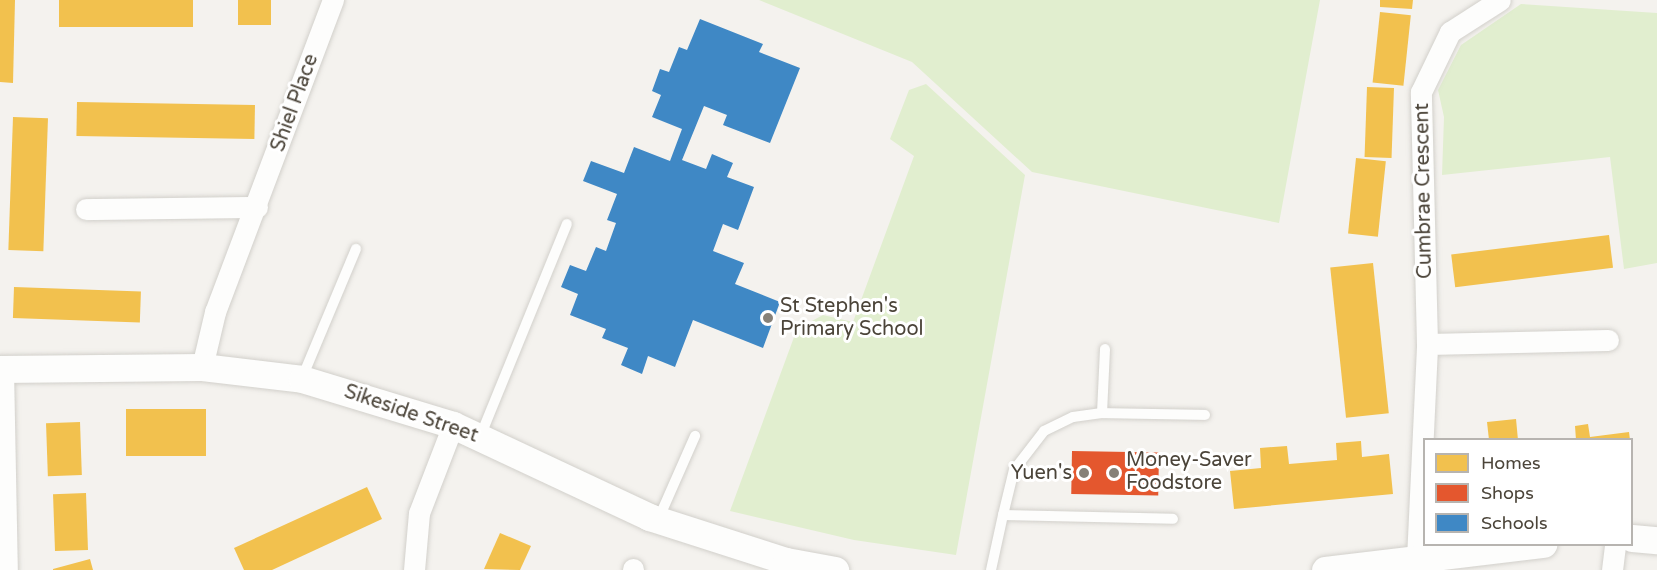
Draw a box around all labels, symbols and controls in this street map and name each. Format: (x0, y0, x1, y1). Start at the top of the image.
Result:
street label: Shiel Place (266, 51, 324, 155)
street label: Cumbrae Crescent (1410, 103, 1438, 279)
place label: St Stephen's Primary School (780, 294, 924, 341)
marker: St Stephen's Primary School (761, 311, 775, 325)
street label: Sikeside Street (341, 380, 481, 448)
legend (1423, 438, 1633, 546)
place label: Money-Saver Foodstore (1126, 449, 1252, 496)
text: Homes (1481, 452, 1541, 474)
place label: Yuen's (1011, 461, 1072, 485)
marker: Yuen's (1077, 466, 1091, 480)
marker: Money-Saver Foodstore (1107, 466, 1121, 480)
text: Shops (1481, 482, 1534, 504)
text: Schools (1481, 512, 1548, 534)

